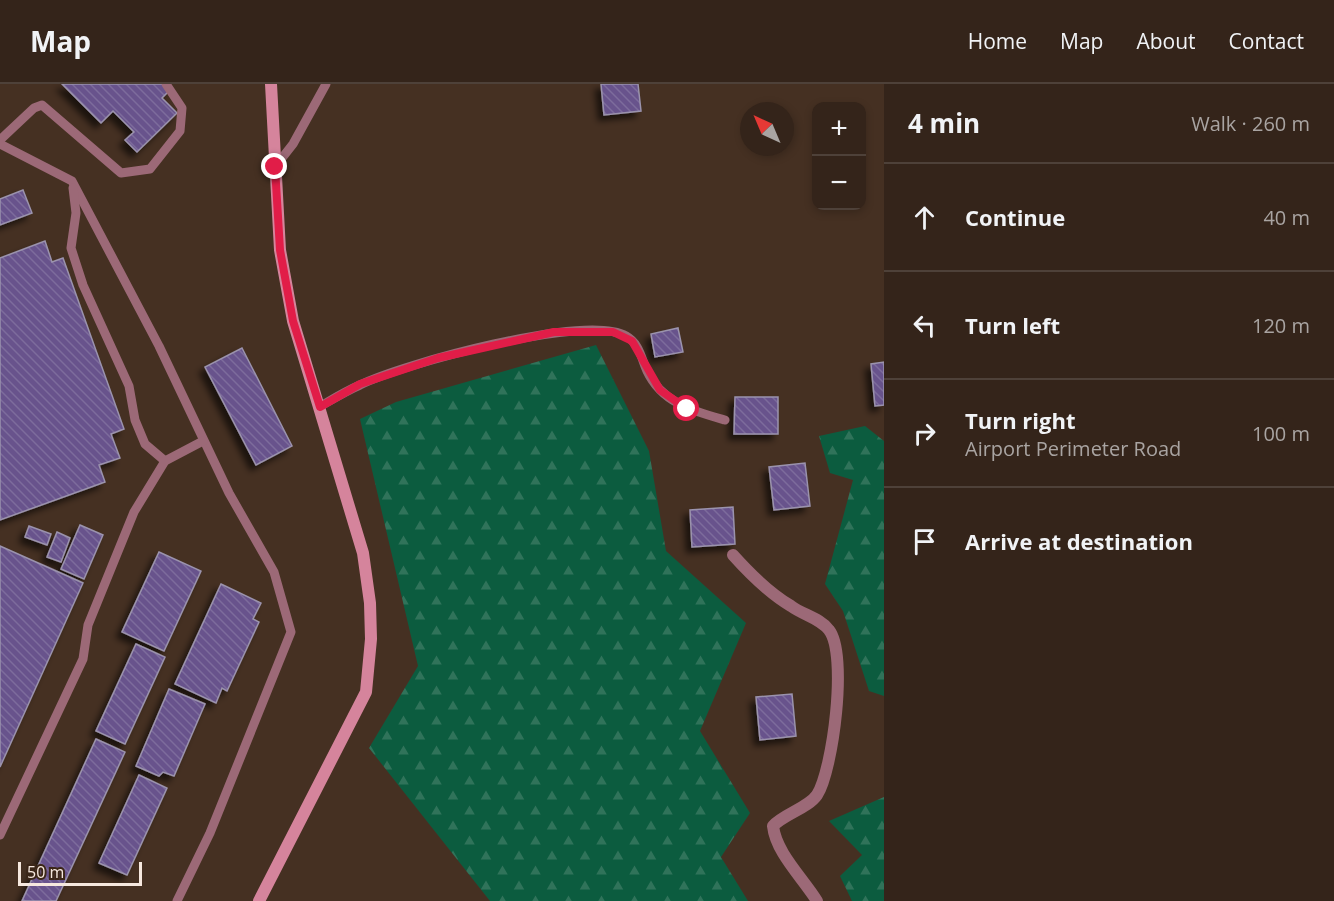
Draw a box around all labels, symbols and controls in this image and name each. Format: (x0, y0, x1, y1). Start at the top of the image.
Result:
text: Map (30, 22, 91, 60)
text: Home (968, 27, 1027, 55)
text: Map (1060, 27, 1103, 55)
text: About (1136, 27, 1196, 55)
text: Contact (1229, 27, 1304, 55)
north arrow (740, 102, 794, 156)
map controls (812, 102, 866, 210)
button: + (812, 102, 866, 156)
text: 4 min (908, 105, 980, 141)
text: Walk · 260 m (1191, 110, 1310, 137)
route end (261, 153, 287, 179)
button: − (812, 156, 866, 210)
icon: ahead (908, 201, 941, 234)
text: Continue (965, 202, 1065, 232)
text: 40 m (1263, 204, 1310, 231)
icon: left (908, 309, 941, 342)
text: Turn left (965, 310, 1060, 340)
text: 120 m (1252, 312, 1310, 339)
route start (673, 395, 699, 421)
text: Turn right (965, 405, 1076, 435)
icon: right (908, 417, 941, 450)
text: 100 m (1252, 420, 1310, 447)
text: Airport Perimeter Road (965, 435, 1181, 462)
icon: arrive (908, 525, 941, 558)
text: Arrive at destination (965, 526, 1193, 556)
scale bar (18, 859, 142, 886)
text: 50 m (27, 861, 64, 883)

